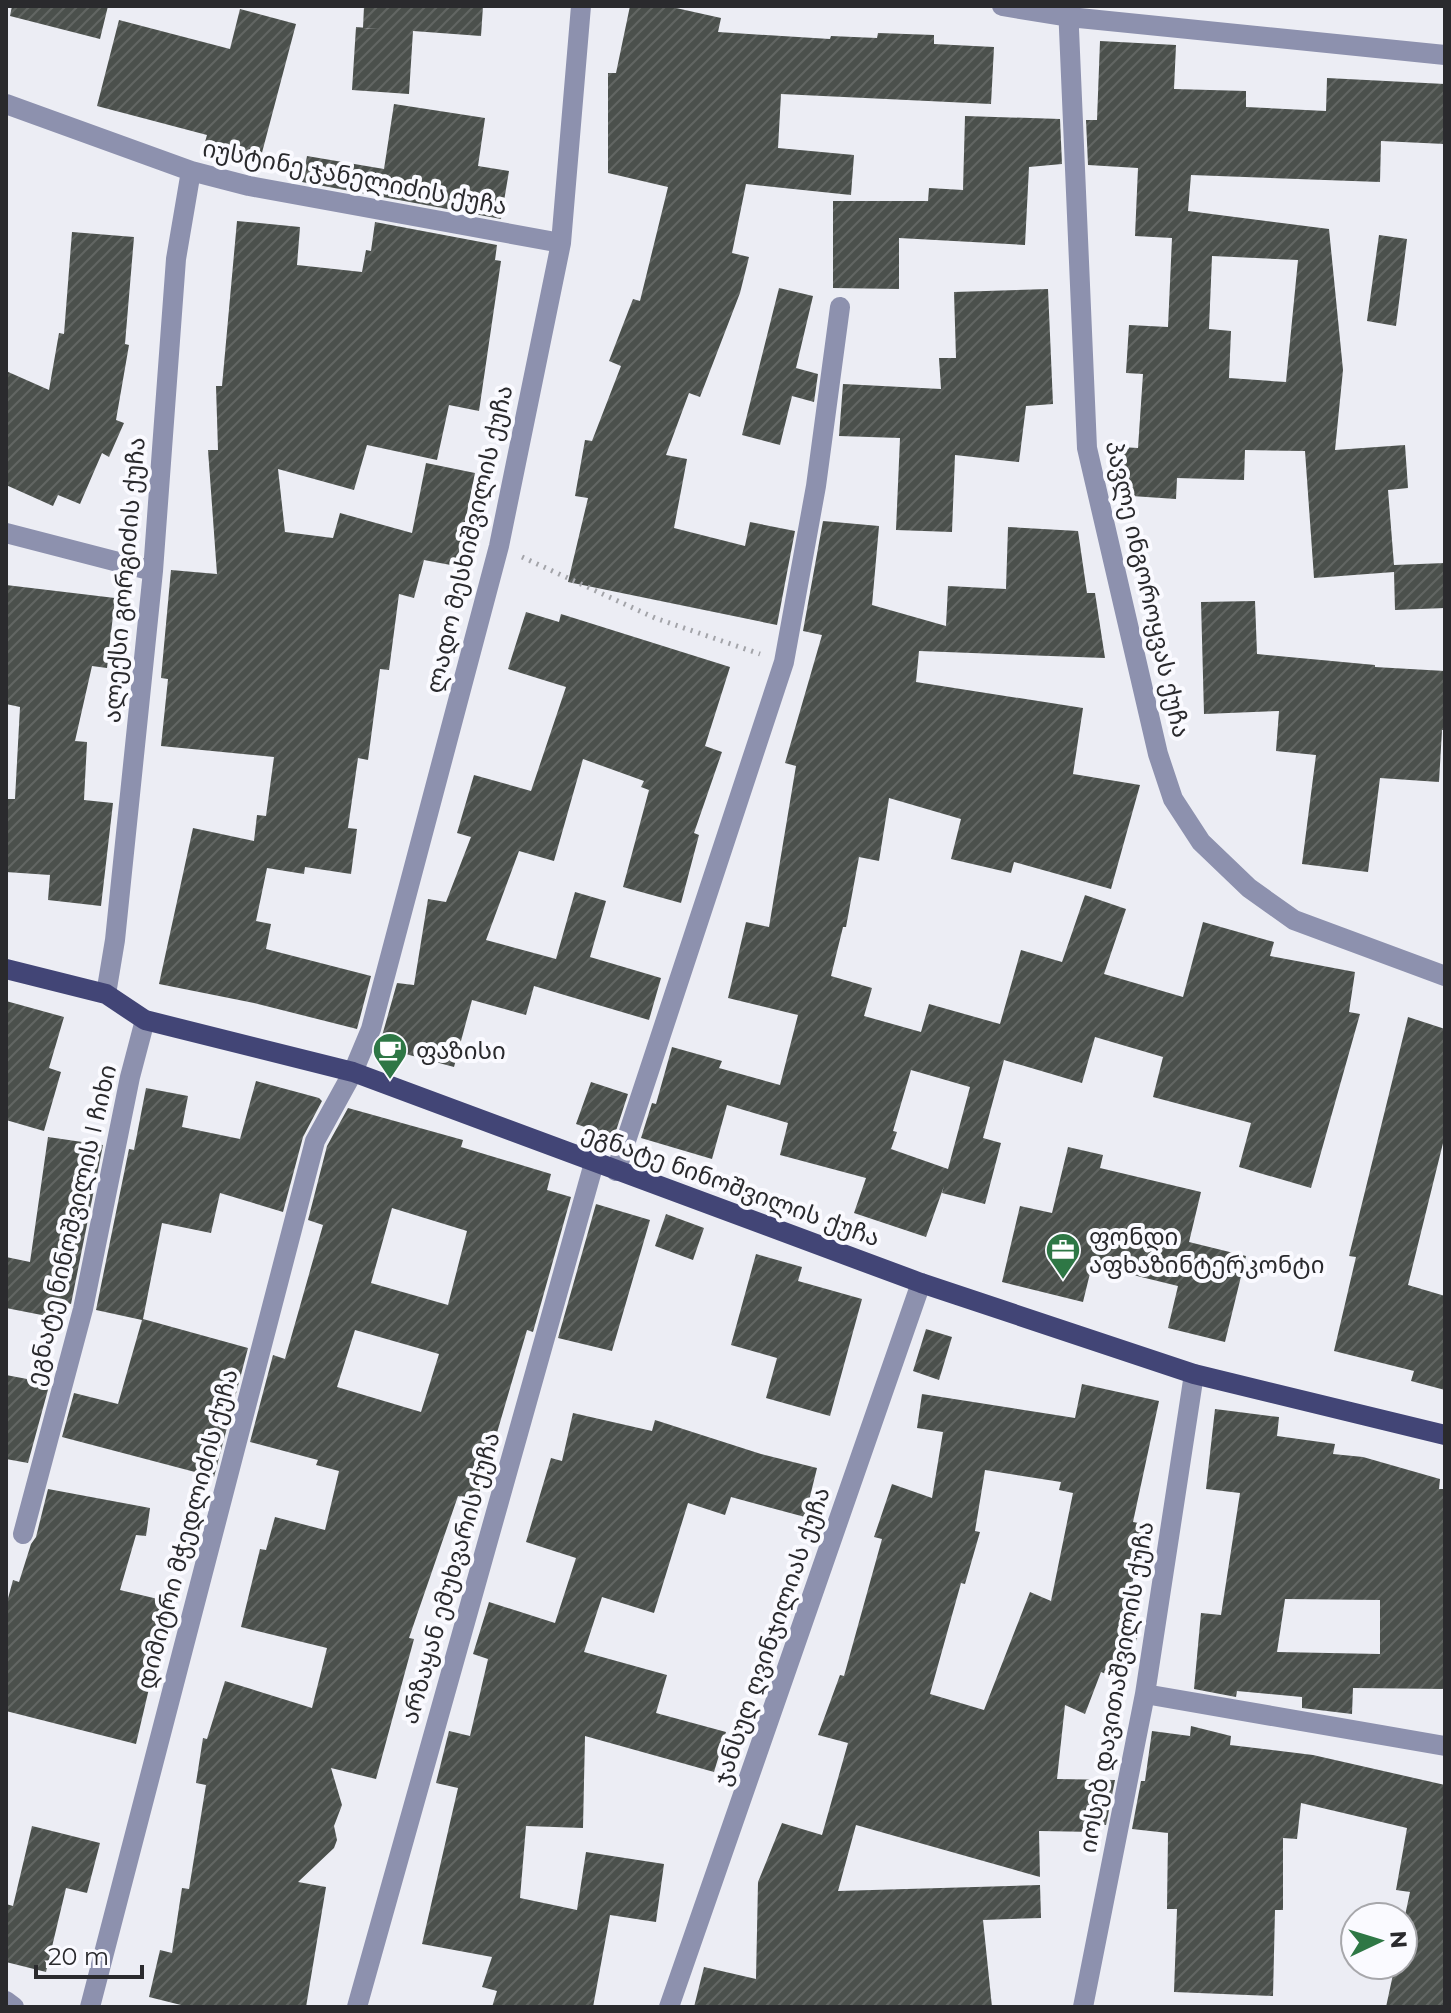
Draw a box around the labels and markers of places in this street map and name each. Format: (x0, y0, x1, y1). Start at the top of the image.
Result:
cafe icon: ფაზისი (371, 1031, 409, 1081)
place label: ფაზისი (416, 1036, 506, 1065)
place label: ფონდი აფხაზინტერკონტი (1089, 1222, 1325, 1279)
office icon: ფონდი აფხაზინტერკონტი (1044, 1231, 1082, 1281)

